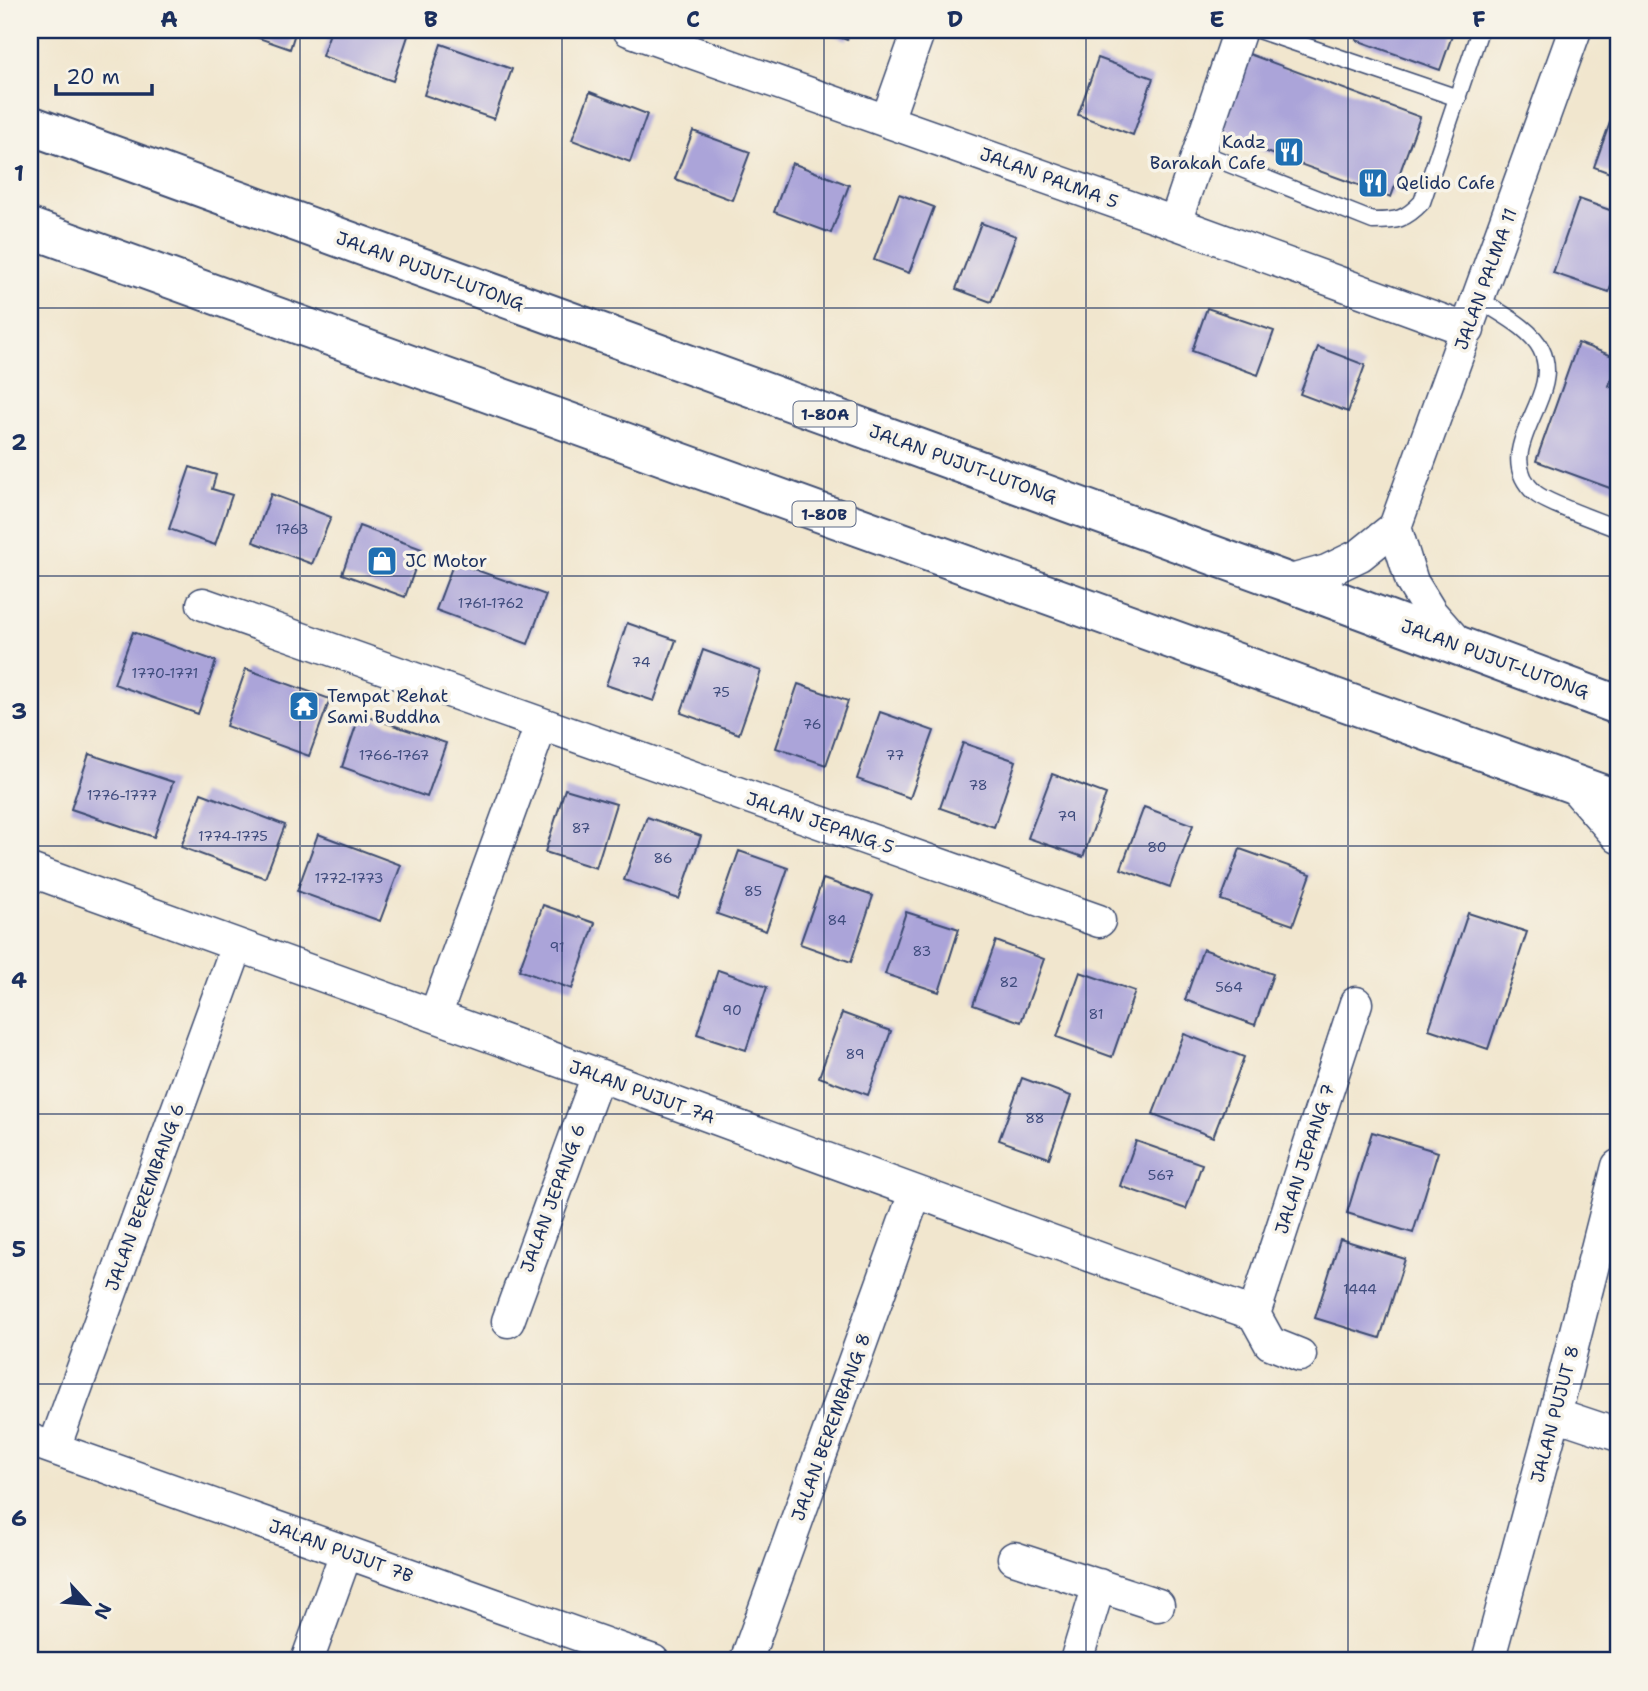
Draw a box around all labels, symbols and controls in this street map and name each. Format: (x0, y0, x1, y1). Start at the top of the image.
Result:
text: A (160, 4, 178, 34)
text: B (424, 4, 438, 34)
text: C (686, 4, 700, 34)
text: D (947, 4, 963, 34)
text: E (1209, 4, 1225, 34)
text: F (1472, 4, 1486, 34)
scale bar (56, 52, 152, 96)
text: 20 m (66, 63, 120, 91)
place label: Kadz Barakah Cafe (1150, 130, 1266, 175)
restaurant icon: Kadz Barakah Cafe (1272, 135, 1306, 169)
street label: JALAN PALMA 5 (976, 142, 1122, 214)
text: 1 (14, 158, 24, 188)
restaurant icon: Qelido Cafe (1356, 166, 1390, 200)
place label: Qelido Cafe (1396, 171, 1495, 195)
street label: JALAN PALMA 11 (1449, 205, 1523, 353)
street label: JALAN PUJUT-LUTONG (333, 226, 528, 316)
road number: 1-80A (794, 402, 856, 426)
street label: JALAN PUJUT-LUTONG (866, 419, 1061, 509)
text: 2 (11, 427, 27, 457)
road number: 1-80B (792, 502, 856, 526)
house number: 1763 (275, 520, 309, 538)
shop icon: JC Motor (365, 544, 399, 578)
place label: JC Motor (405, 549, 487, 573)
house number: 1761-1762 (458, 594, 524, 612)
street label: JALAN PUJUT-LUTONG (1398, 614, 1593, 704)
house number: 74 (632, 653, 651, 671)
house number: 1770-1771 (132, 664, 198, 682)
house number: 75 (712, 683, 730, 701)
place label: Tempat Rehat Sami Buddha (327, 684, 449, 729)
temple icon: Tempat Rehat Sami Buddha (287, 689, 321, 723)
text: 3 (11, 696, 27, 726)
house number: 76 (802, 715, 822, 733)
house number: 1766-1767 (359, 746, 429, 764)
house number: 77 (886, 746, 904, 764)
house number: 78 (968, 776, 988, 794)
house number: 1776-1777 (87, 786, 157, 804)
street label: JALAN JEPANG 5 (743, 786, 897, 860)
house number: 79 (1057, 807, 1077, 825)
house number: 87 (572, 819, 590, 837)
house number: 1774-1775 (198, 827, 268, 845)
house number: 80 (1147, 838, 1167, 856)
house number: 86 (653, 849, 673, 867)
house number: 1772-1773 (314, 869, 384, 887)
house number: 85 (744, 882, 762, 900)
house number: 84 (827, 911, 847, 929)
house number: 91 (549, 938, 565, 956)
house number: 83 (913, 942, 931, 960)
text: 4 (11, 965, 27, 995)
house number: 82 (1000, 973, 1018, 991)
house number: 564 (1215, 978, 1243, 996)
house number: 90 (722, 1001, 742, 1019)
house number: 81 (1088, 1005, 1104, 1023)
house number: 89 (846, 1045, 864, 1063)
street label: JALAN PUJUT 7A (566, 1054, 718, 1130)
street label: JALAN JEPANG 7 (1269, 1081, 1341, 1237)
street label: JALAN BEREMBANG 6 (100, 1100, 190, 1294)
house number: 88 (1025, 1109, 1045, 1127)
street label: JALAN JEPANG 6 (515, 1120, 591, 1276)
house number: 567 (1148, 1166, 1174, 1184)
text: 5 (12, 1234, 26, 1264)
house number: 1444 (1343, 1280, 1377, 1298)
street label: JALAN BEREMBANG 8 (786, 1330, 876, 1524)
street label: JALAN PUJUT 8 (1525, 1343, 1585, 1485)
text: 6 (11, 1503, 27, 1533)
street label: JALAN PUJUT 7B (266, 1514, 416, 1588)
north arrow (52, 1568, 122, 1638)
text: N (88, 1599, 117, 1623)

